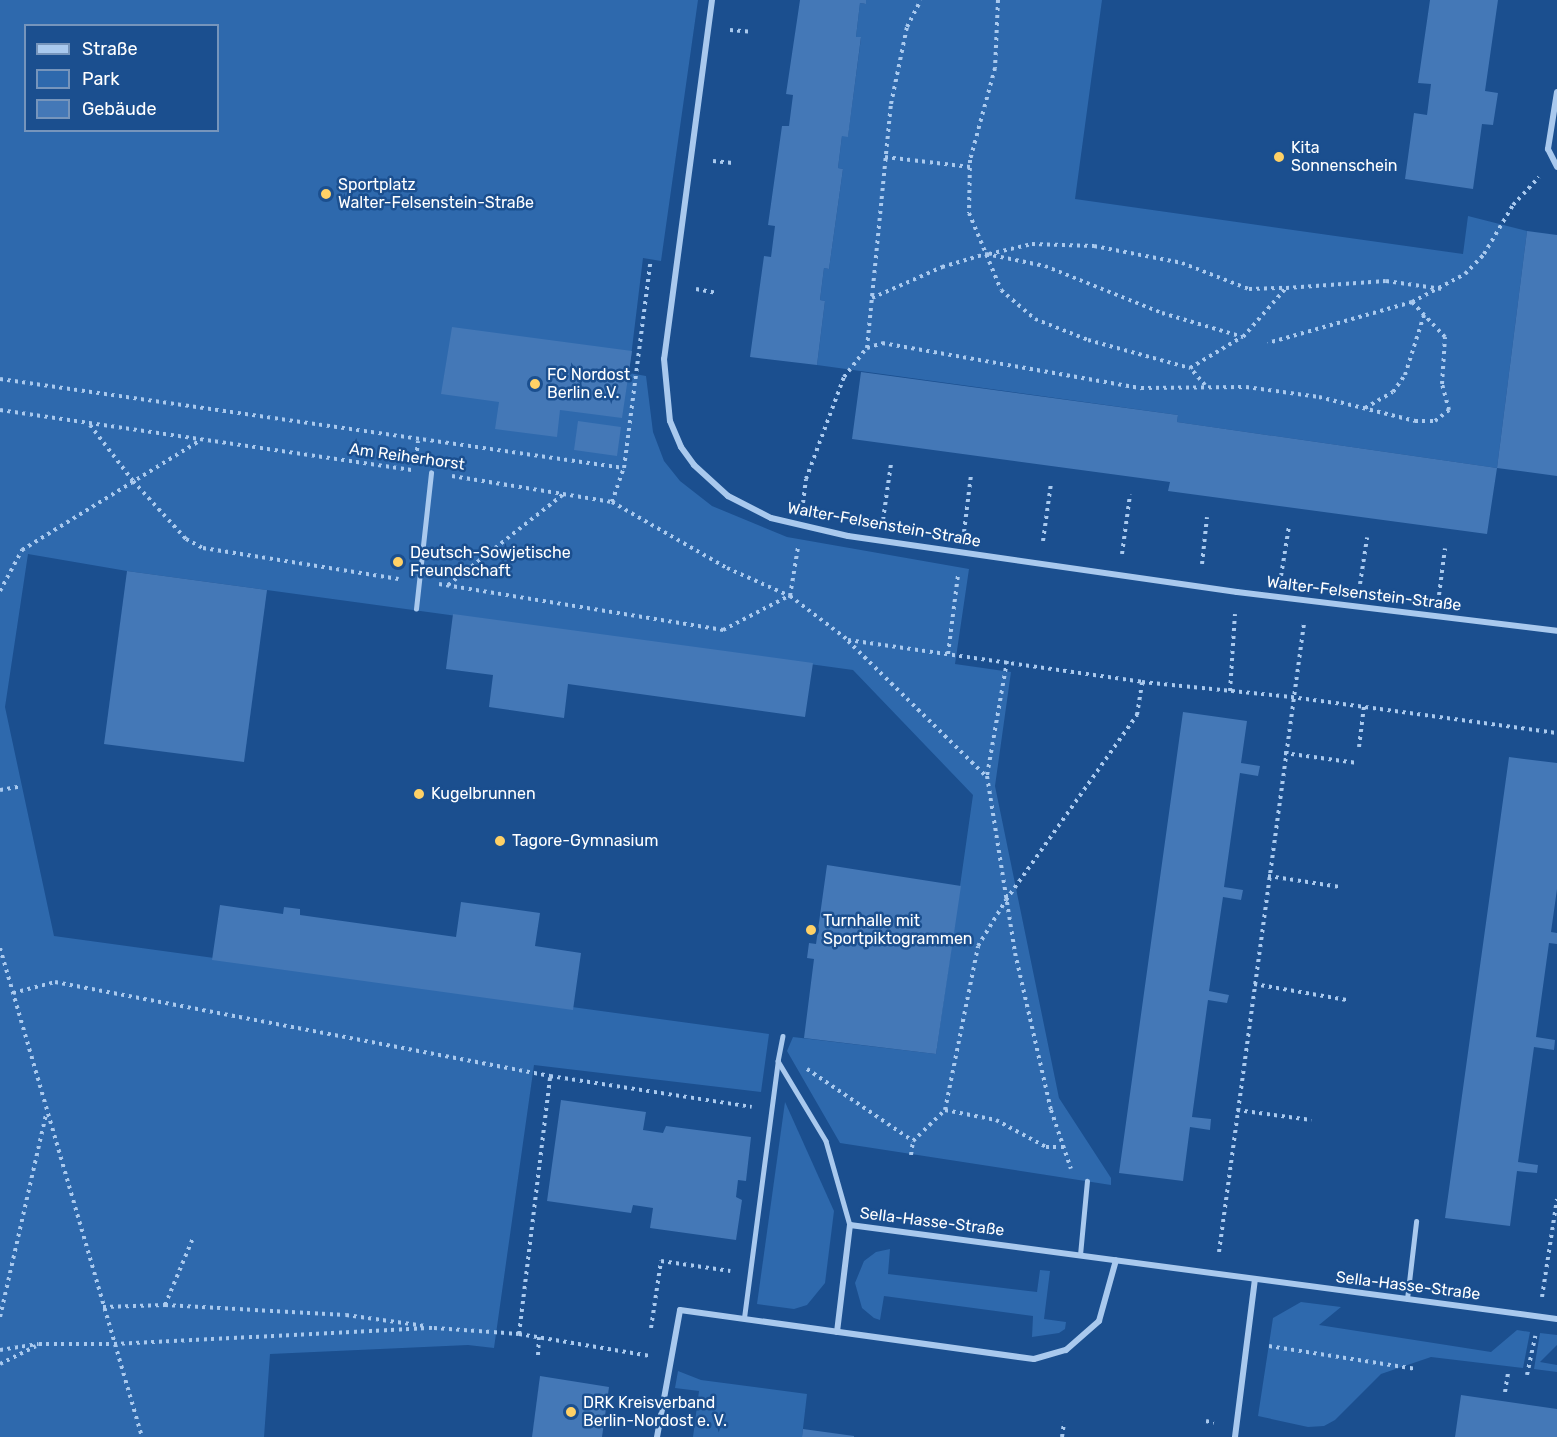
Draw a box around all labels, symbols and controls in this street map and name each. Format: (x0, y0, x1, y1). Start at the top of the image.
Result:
legend (24, 24, 219, 132)
text: Straße (82, 38, 138, 60)
text: Park (82, 68, 119, 90)
text: Gebäude (82, 98, 157, 120)
place label: Kita Sonnenschein (1291, 138, 1397, 176)
marker: Kita Sonnenschein (1272, 150, 1286, 164)
place label: Sportplatz Walter-Felsenstein-Straße (338, 175, 534, 213)
marker: Sportplatz Walter-Felsenstein-Straße (319, 187, 333, 201)
place label: FC Nordost Berlin e.V. (547, 365, 630, 403)
marker: FC Nordost Berlin e.V. (528, 377, 542, 391)
street label: Am Reiherhorst (348, 439, 466, 475)
street label: Walter-Felsenstein-Straße (786, 499, 982, 551)
place label: Deutsch-Sowjetische Freundschaft (410, 543, 571, 581)
marker: Deutsch-Sowjetische Freundschaft (391, 555, 405, 569)
street label: Walter-Felsenstein-Straße (1266, 573, 1462, 615)
place label: Kugelbrunnen (431, 784, 536, 804)
marker: Kugelbrunnen (412, 787, 426, 801)
place label: Tagore-Gymnasium (512, 831, 658, 851)
marker: Tagore-Gymnasium (493, 834, 507, 848)
place label: Turnhalle mit Sportpiktogrammen (823, 911, 973, 949)
marker: Turnhalle mit Sportpiktogrammen (804, 923, 818, 937)
street label: Sella-Hasse-Straße (859, 1204, 1005, 1240)
street label: Sella-Hasse-Straße (1335, 1268, 1481, 1304)
place label: DRK Kreisverband Berlin-Nordost e. V. (583, 1393, 727, 1431)
marker: DRK Kreisverband Berlin-Nordost e. V. (564, 1405, 578, 1419)

